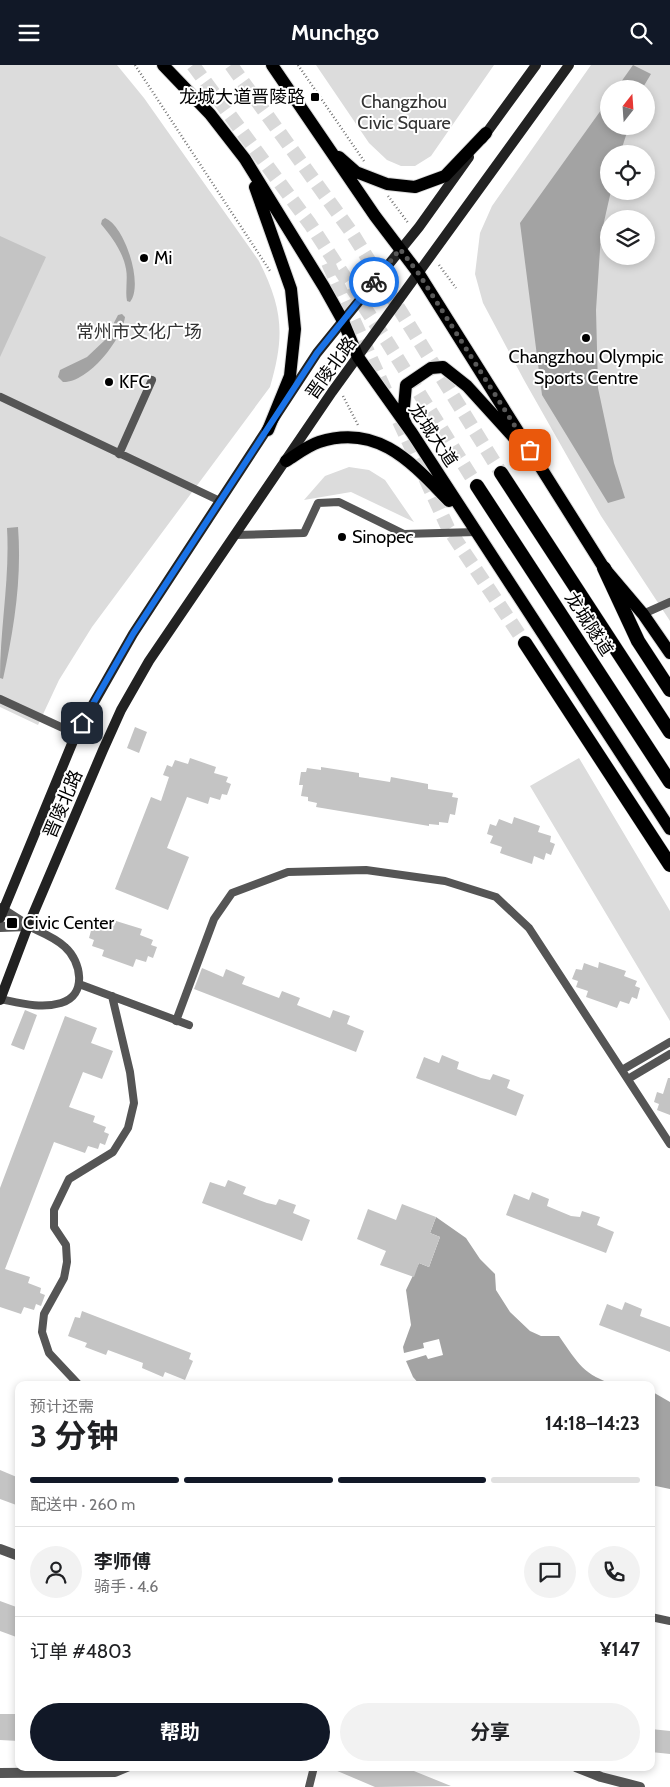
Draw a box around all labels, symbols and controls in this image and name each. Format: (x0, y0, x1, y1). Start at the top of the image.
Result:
icon: menu (15, 19, 43, 47)
text: Munchgo (291, 19, 379, 46)
icon: search (627, 19, 655, 47)
north arrow (600, 80, 655, 135)
map controls (600, 80, 655, 265)
place label: 龙城大道晋陵路 (179, 86, 305, 108)
marker: 龙城大道晋陵路 (309, 91, 321, 103)
park label: Changzhou Civic Square (357, 91, 451, 134)
button: locate (600, 145, 655, 200)
button: layers (600, 210, 655, 265)
place label: Mi (154, 247, 172, 269)
marker: Mi (138, 252, 150, 264)
courier (349, 257, 399, 307)
icon: bike (360, 268, 388, 296)
park label: 常州市文化广场 (76, 321, 202, 343)
street label: 晋陵北路 (301, 332, 361, 404)
marker: Changzhou Olympic Sports Centre (580, 332, 592, 344)
place label: Changzhou Olympic Sports Centre (509, 346, 663, 389)
place label: KFC (119, 371, 150, 393)
marker: KFC (103, 376, 115, 388)
street label: 龙城大道 (404, 399, 462, 471)
pin (509, 429, 551, 471)
icon: bag (516, 436, 544, 464)
place label: Sinopec (352, 526, 414, 548)
marker: Sinopec (336, 531, 348, 543)
street label: 龙城隧道 (560, 588, 618, 660)
pin (61, 702, 103, 744)
icon: home (68, 709, 96, 737)
street label: 晋陵北路 (39, 767, 87, 841)
place label: Civic Center (23, 912, 115, 934)
marker: Civic Center (5, 916, 19, 930)
text: 预计还需 (30, 1397, 94, 1416)
text: 14:18–14:23 (545, 1412, 640, 1435)
text: 3 分钟 (30, 1416, 118, 1455)
text: 配送中 · 260 m (30, 1495, 135, 1514)
button: person (30, 1546, 82, 1598)
button: chat (524, 1546, 576, 1598)
button: phone (588, 1546, 640, 1598)
text: 李师傅 (94, 1550, 151, 1573)
text: 骑手 · 4.6 (94, 1577, 158, 1596)
text: ¥147 (600, 1638, 640, 1661)
text: 订单 #4803 (30, 1640, 132, 1663)
button: 帮助 (30, 1703, 330, 1761)
button: 分享 (340, 1703, 640, 1761)

